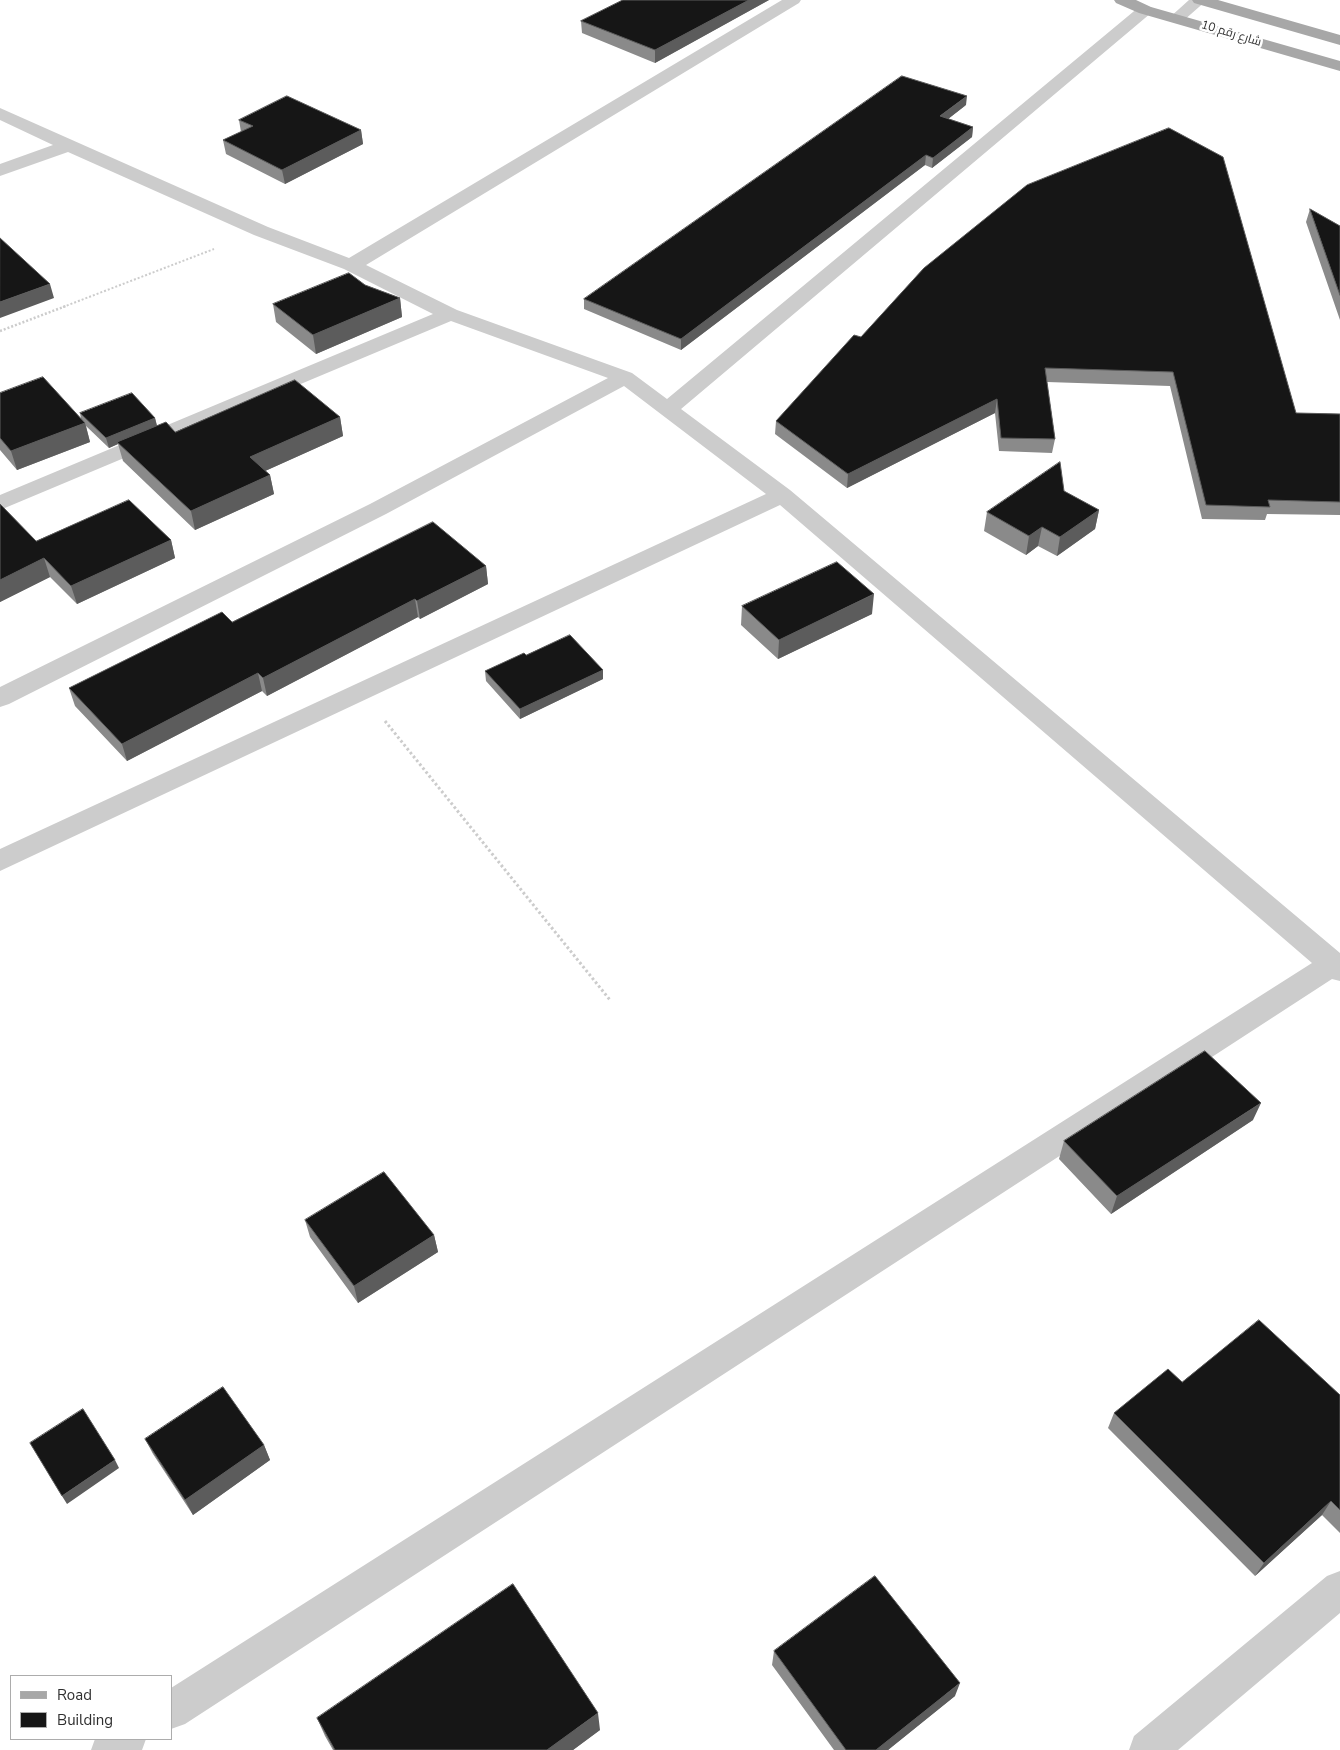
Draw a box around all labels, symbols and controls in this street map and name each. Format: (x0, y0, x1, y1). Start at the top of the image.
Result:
street label: شارع رقم 10 (1199, 18, 1263, 50)
legend (10, 1675, 172, 1740)
text: Road (57, 1685, 92, 1705)
text: Building (57, 1710, 113, 1730)

